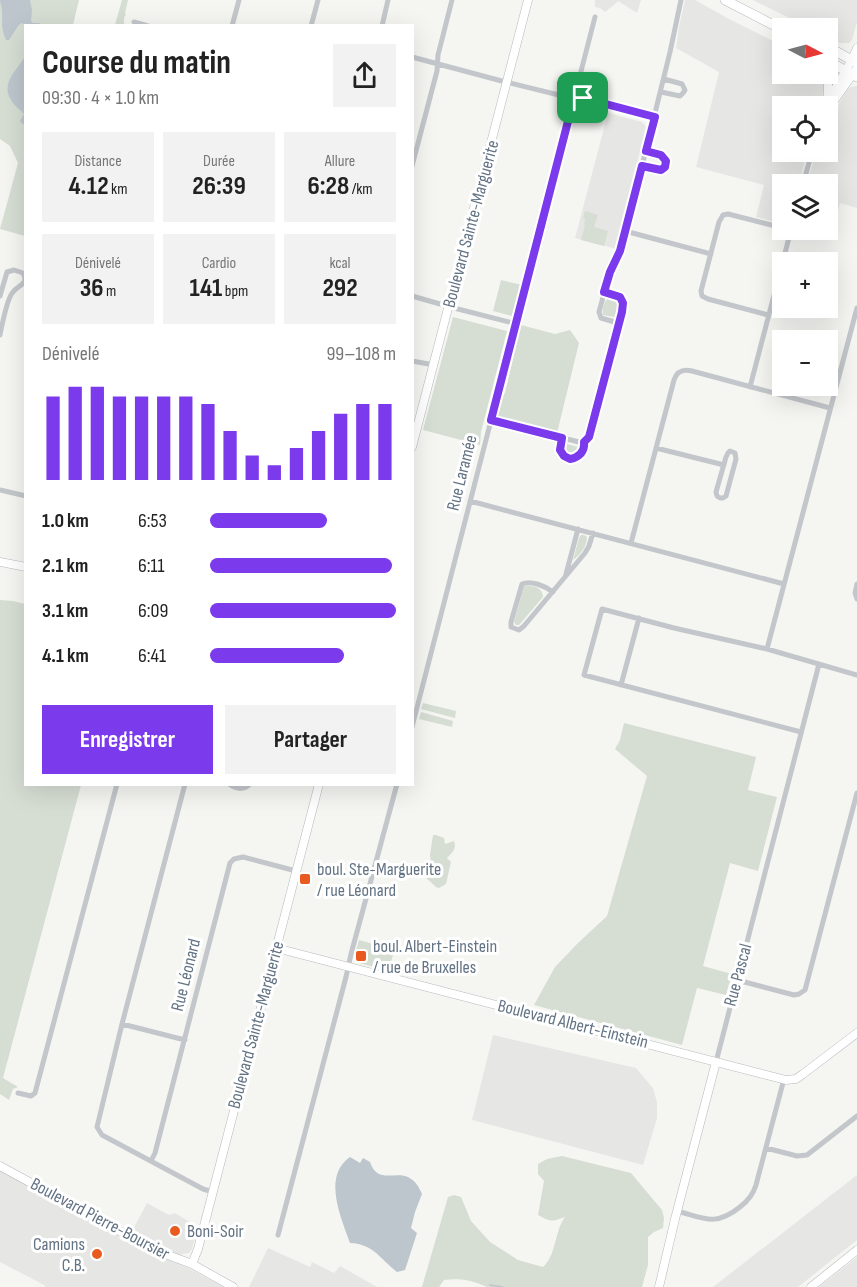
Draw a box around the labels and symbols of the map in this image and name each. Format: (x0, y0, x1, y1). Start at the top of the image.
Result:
north arrow (772, 18, 838, 84)
pin (557, 72, 608, 123)
street label: Boulevard Sainte-Marguerite (439, 138, 503, 310)
street label: Rue Laramée (442, 433, 482, 513)
place label: boul. Ste-Marguerite / rue Léonard (317, 859, 441, 901)
marker: boul. Ste-Marguerite / rue Léonard (298, 872, 312, 886)
street label: Rue Léonard (167, 936, 205, 1014)
place label: boul. Albert-Einstein / rue de Bruxelles (373, 936, 497, 978)
street label: Boulevard Sainte-Marguerite (224, 939, 288, 1111)
street label: Rue Pascal (720, 941, 756, 1009)
marker: boul. Albert-Einstein / rue de Bruxelles (354, 949, 368, 963)
street label: Boulevard Albert-Einstein (496, 995, 650, 1053)
street label: Boulevard Pierre-Boursier (27, 1173, 173, 1265)
place label: Boni-Soir (187, 1221, 244, 1242)
marker: Boni-Soir (168, 1224, 182, 1238)
place label: Camions C.B. (33, 1234, 85, 1276)
marker: Camions C.B. (90, 1247, 104, 1261)

